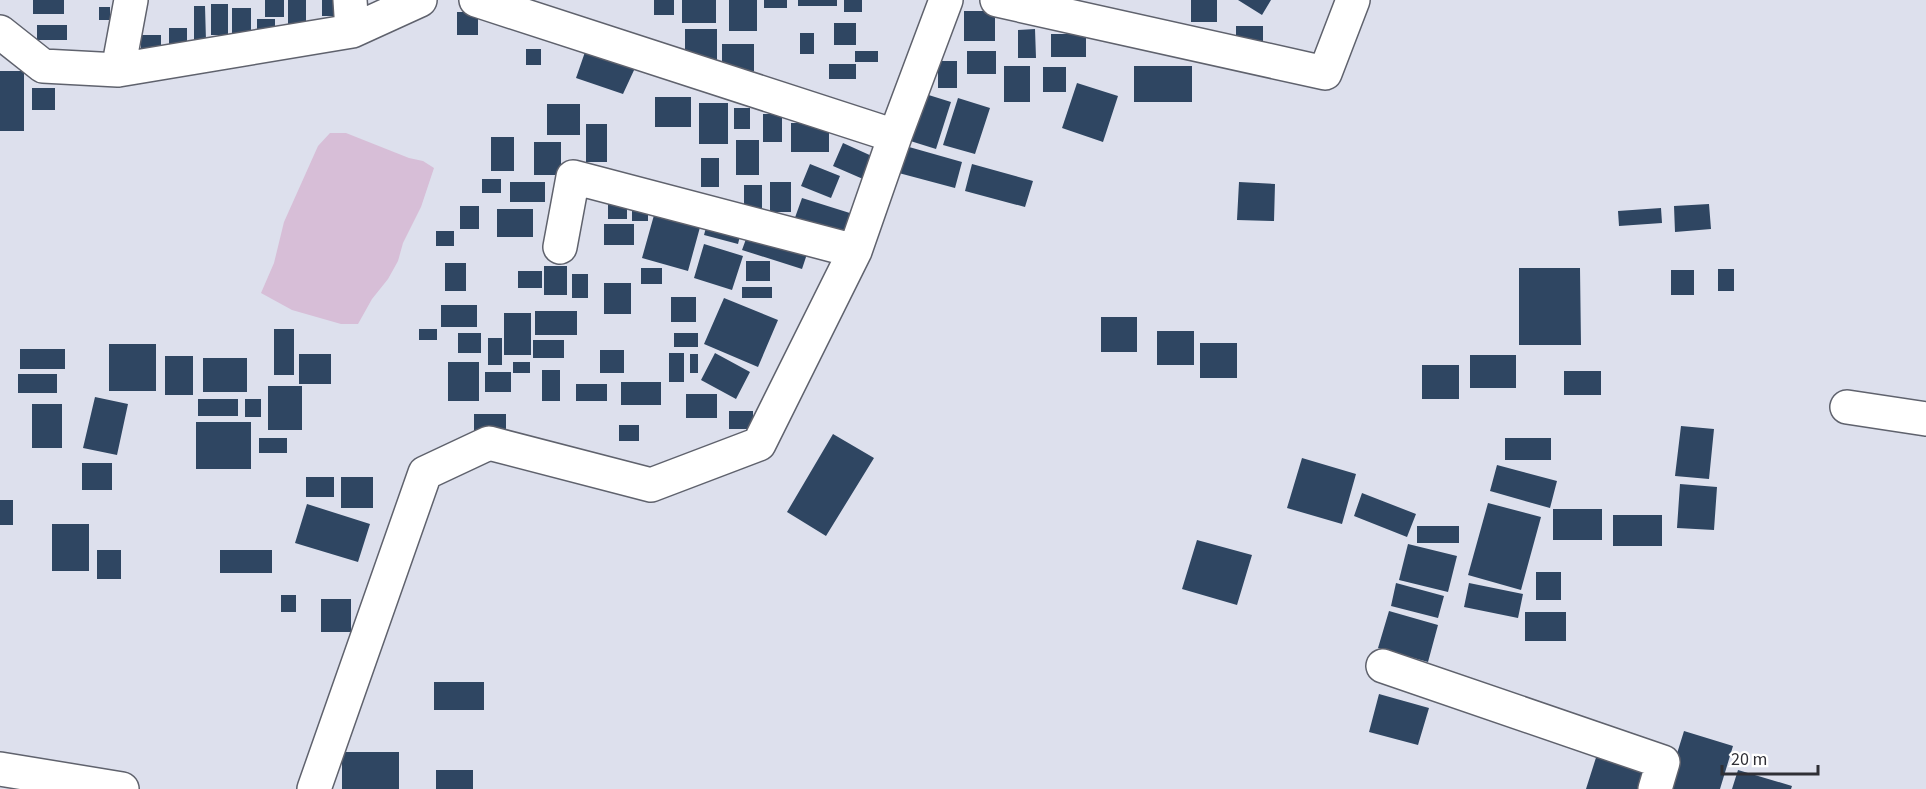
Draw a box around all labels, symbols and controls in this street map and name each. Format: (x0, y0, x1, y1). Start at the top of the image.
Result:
scale bar (1722, 738, 1818, 776)
text: 20 m (1731, 747, 1767, 772)

